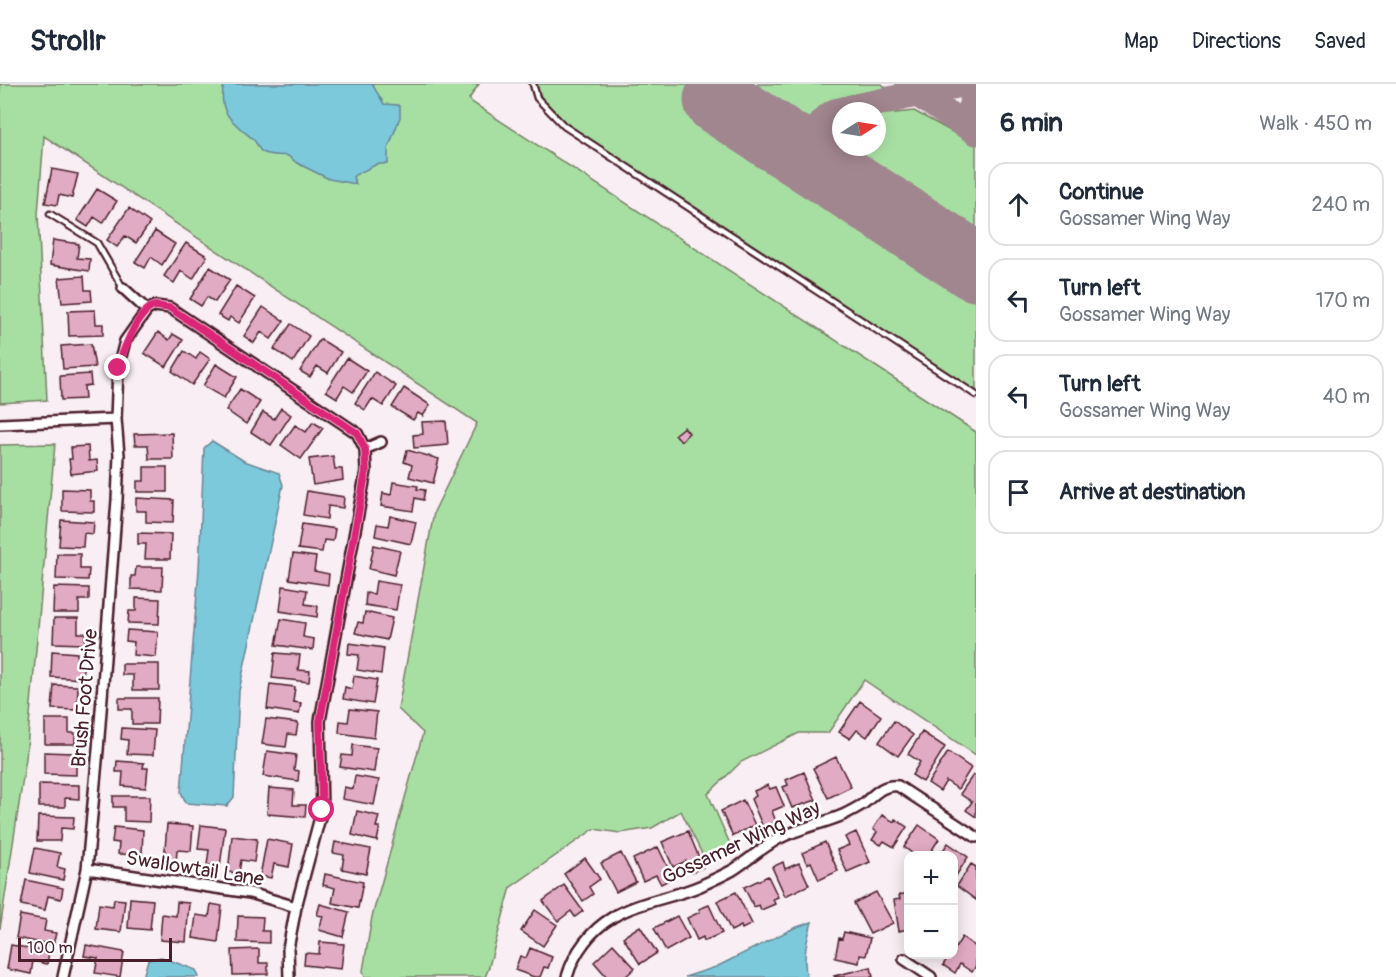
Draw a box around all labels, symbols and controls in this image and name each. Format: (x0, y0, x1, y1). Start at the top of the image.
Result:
text: Strollr (30, 24, 105, 59)
text: Map (1124, 28, 1159, 55)
text: Directions (1192, 28, 1281, 55)
text: Saved (1314, 28, 1366, 55)
north arrow (832, 102, 886, 156)
text: 6 min (1000, 107, 1063, 139)
text: Walk · 450 m (1259, 111, 1372, 136)
text: Continue (1059, 178, 1143, 206)
icon: ahead (1002, 188, 1035, 221)
text: 240 m (1311, 192, 1370, 217)
text: Gossamer Wing Way (1059, 206, 1230, 231)
text: Turn left (1059, 274, 1141, 302)
icon: left (1002, 284, 1035, 317)
text: 170 m (1316, 288, 1370, 313)
text: Gossamer Wing Way (1059, 302, 1230, 327)
route end (104, 354, 130, 380)
text: Turn left (1059, 370, 1141, 398)
icon: left (1002, 380, 1035, 413)
text: 40 m (1323, 384, 1370, 409)
text: Gossamer Wing Way (1059, 398, 1230, 423)
icon: arrive (1002, 476, 1035, 509)
text: Arrive at destination (1059, 478, 1245, 506)
street label: Brush Foot Drive (66, 628, 103, 768)
street label: Gossamer Wing Way (658, 795, 825, 890)
route start (308, 796, 334, 822)
street label: Swallowtail Lane (124, 845, 266, 892)
map controls (904, 851, 958, 959)
button: + (904, 851, 958, 905)
button: − (904, 905, 958, 959)
scale bar (18, 935, 172, 962)
text: 100 m (27, 938, 73, 958)

